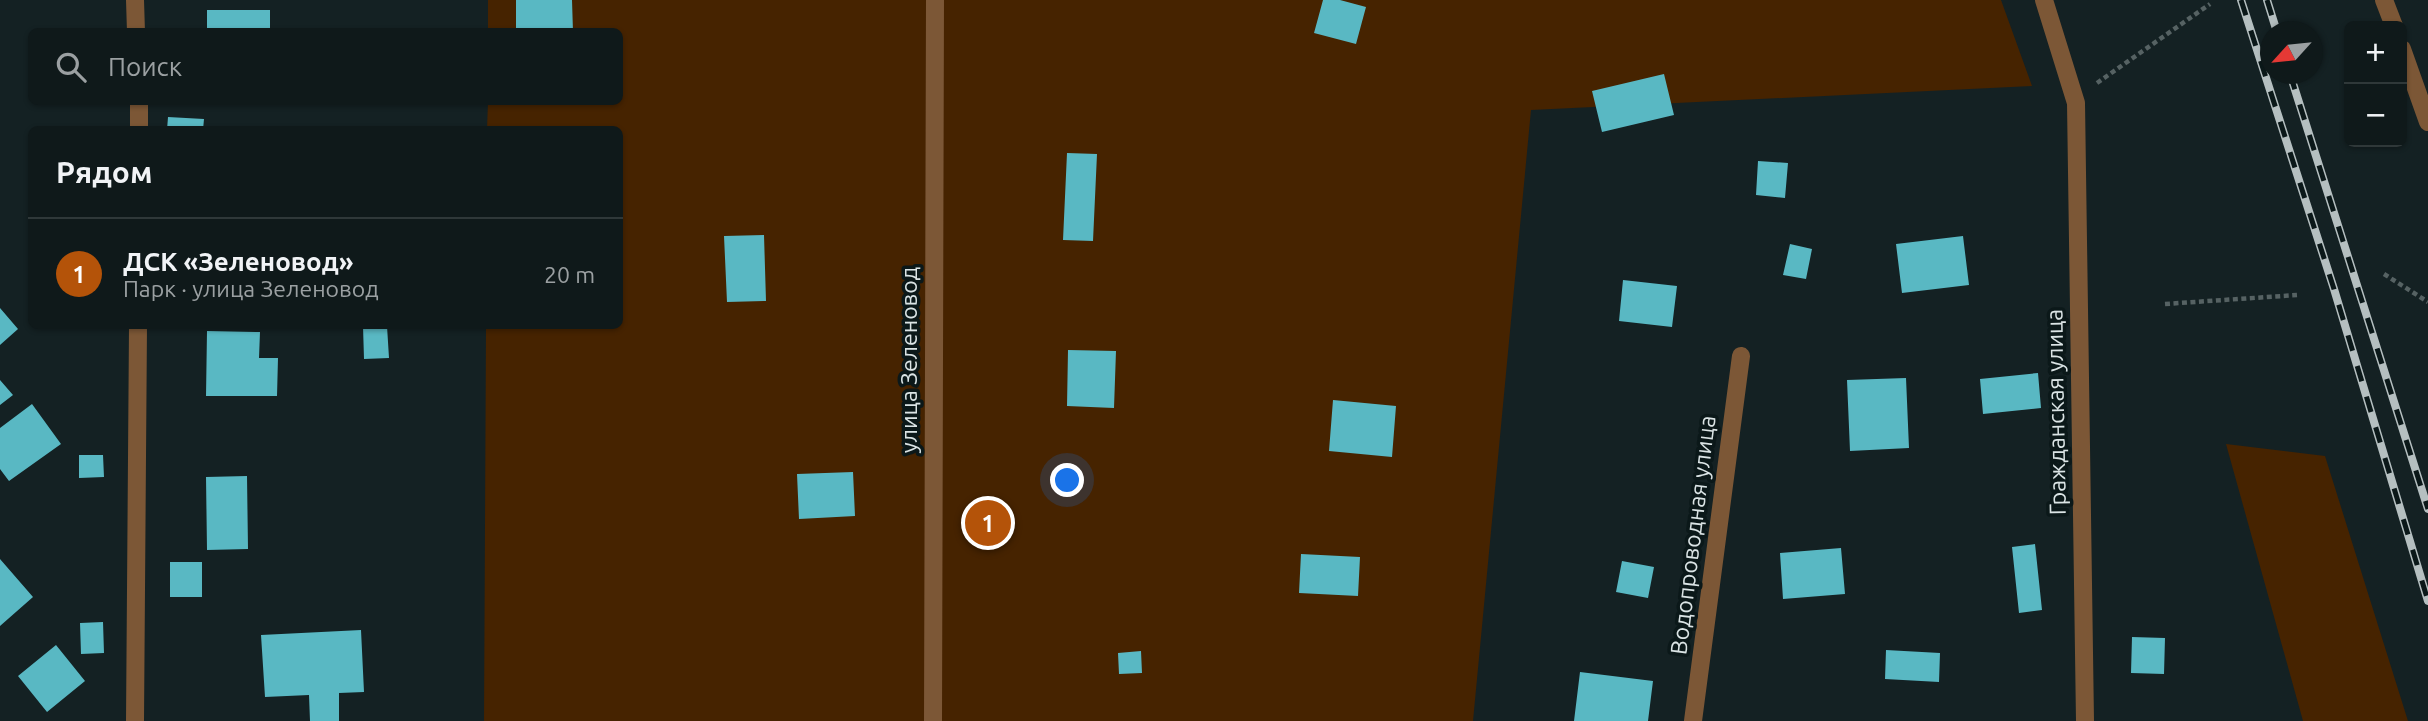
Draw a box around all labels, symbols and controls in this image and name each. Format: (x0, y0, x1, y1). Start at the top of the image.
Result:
north arrow (2260, 21, 2323, 84)
map controls (2344, 21, 2407, 147)
button: + (2344, 21, 2407, 84)
search box (28, 28, 623, 105)
icon: search (52, 48, 90, 86)
text: Поиск (108, 52, 182, 81)
button: − (2344, 84, 2407, 147)
text: Рядом (56, 155, 152, 189)
text: ДСК «Зеленовод» (123, 247, 353, 276)
text: 1 (73, 262, 85, 287)
text: 20 m (544, 262, 595, 287)
street label: улица Зеленовод (896, 267, 921, 453)
text: Парк · улица Зеленовод (123, 276, 379, 301)
street label: Гражданская улица (2041, 309, 2070, 515)
street label: Водопроводная улица (1665, 414, 1720, 656)
your location (1050, 463, 1084, 497)
pin: 1 (965, 497, 1011, 549)

